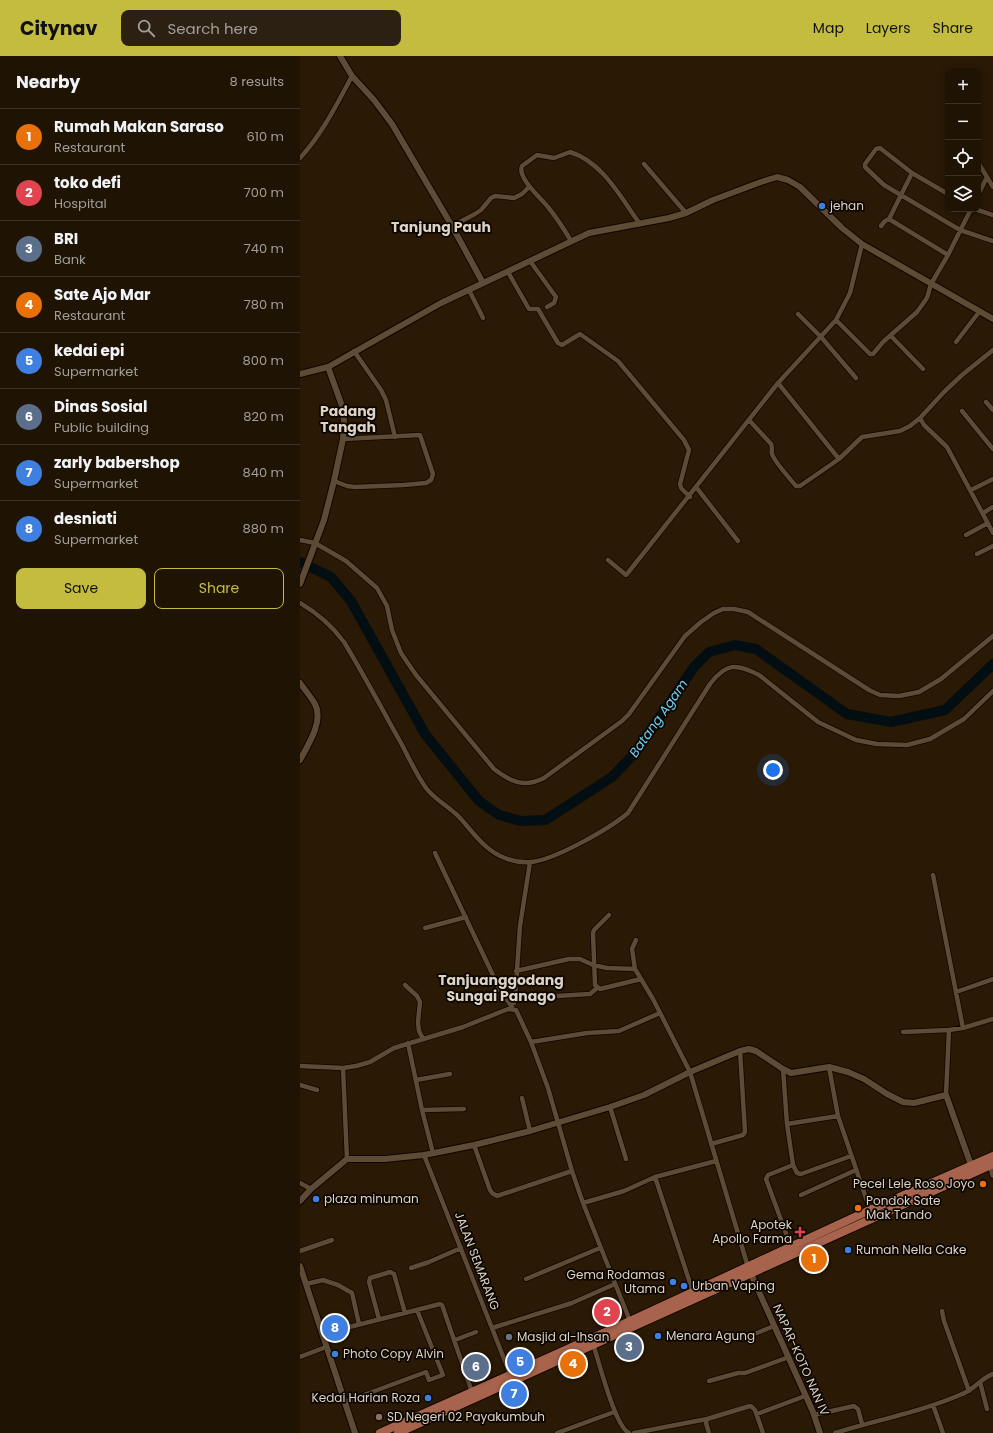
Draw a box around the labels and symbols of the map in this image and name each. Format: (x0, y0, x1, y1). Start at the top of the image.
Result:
place label: jehan (829, 197, 864, 214)
marker: jehan (817, 201, 827, 211)
district label: Tanjung Pauh (391, 217, 491, 237)
district label: Padang Tangah (320, 401, 376, 437)
water label: Batang Agam (625, 676, 692, 761)
your location (763, 760, 783, 780)
district label: Tanjuanggodang Sungai Panago (438, 970, 564, 1006)
place label: Pecel Lele Roso Joyo (853, 1175, 975, 1192)
marker: Pecel Lele Roso Joyo (978, 1179, 988, 1189)
place label: plaza minuman (324, 1190, 419, 1207)
place label: Pondok Sate Mak Tando (866, 1192, 940, 1223)
marker: plaza minuman (311, 1194, 321, 1204)
marker: Pondok Sate Mak Tando (853, 1203, 863, 1213)
street label: JALAN SEMARANG (451, 1209, 504, 1312)
place label: Apotek Apollo Farma (712, 1216, 793, 1247)
marker: Apotek Apollo Farma (795, 1227, 805, 1237)
place label: Rumah Nella Cake (856, 1241, 966, 1258)
pin: 1 (801, 1244, 827, 1274)
marker: Rumah Nella Cake (843, 1245, 853, 1255)
place label: Gema Rodamas Utama (567, 1266, 665, 1297)
marker: Gema Rodamas Utama (668, 1277, 678, 1287)
place label: Urban Vaping (692, 1277, 775, 1294)
marker: Urban Vaping (679, 1281, 689, 1291)
pin: 2 (594, 1297, 620, 1327)
street label: NAPAR-KOTO NAN IV (769, 1301, 834, 1418)
pin: 8 (322, 1313, 348, 1343)
place label: Menara Agung (666, 1327, 755, 1344)
place label: Masjid al-Ihsan (517, 1328, 609, 1345)
marker: Menara Agung (653, 1331, 663, 1341)
marker: Masjid al-Ihsan (504, 1332, 514, 1342)
pin: 3 (616, 1332, 642, 1362)
place label: Photo Copy Alvin (343, 1345, 444, 1362)
pin: 5 (507, 1347, 533, 1377)
marker: Photo Copy Alvin (330, 1349, 340, 1359)
pin: 4 (560, 1349, 586, 1379)
pin: 6 (463, 1352, 489, 1382)
pin: 7 (501, 1379, 527, 1409)
place label: Kedai Harian Roza (312, 1389, 420, 1406)
marker: Kedai Harian Roza (423, 1393, 433, 1403)
place label: SD Negeri 02 Payakumbuh (387, 1408, 545, 1425)
marker: SD Negeri 02 Payakumbuh (374, 1412, 384, 1422)

